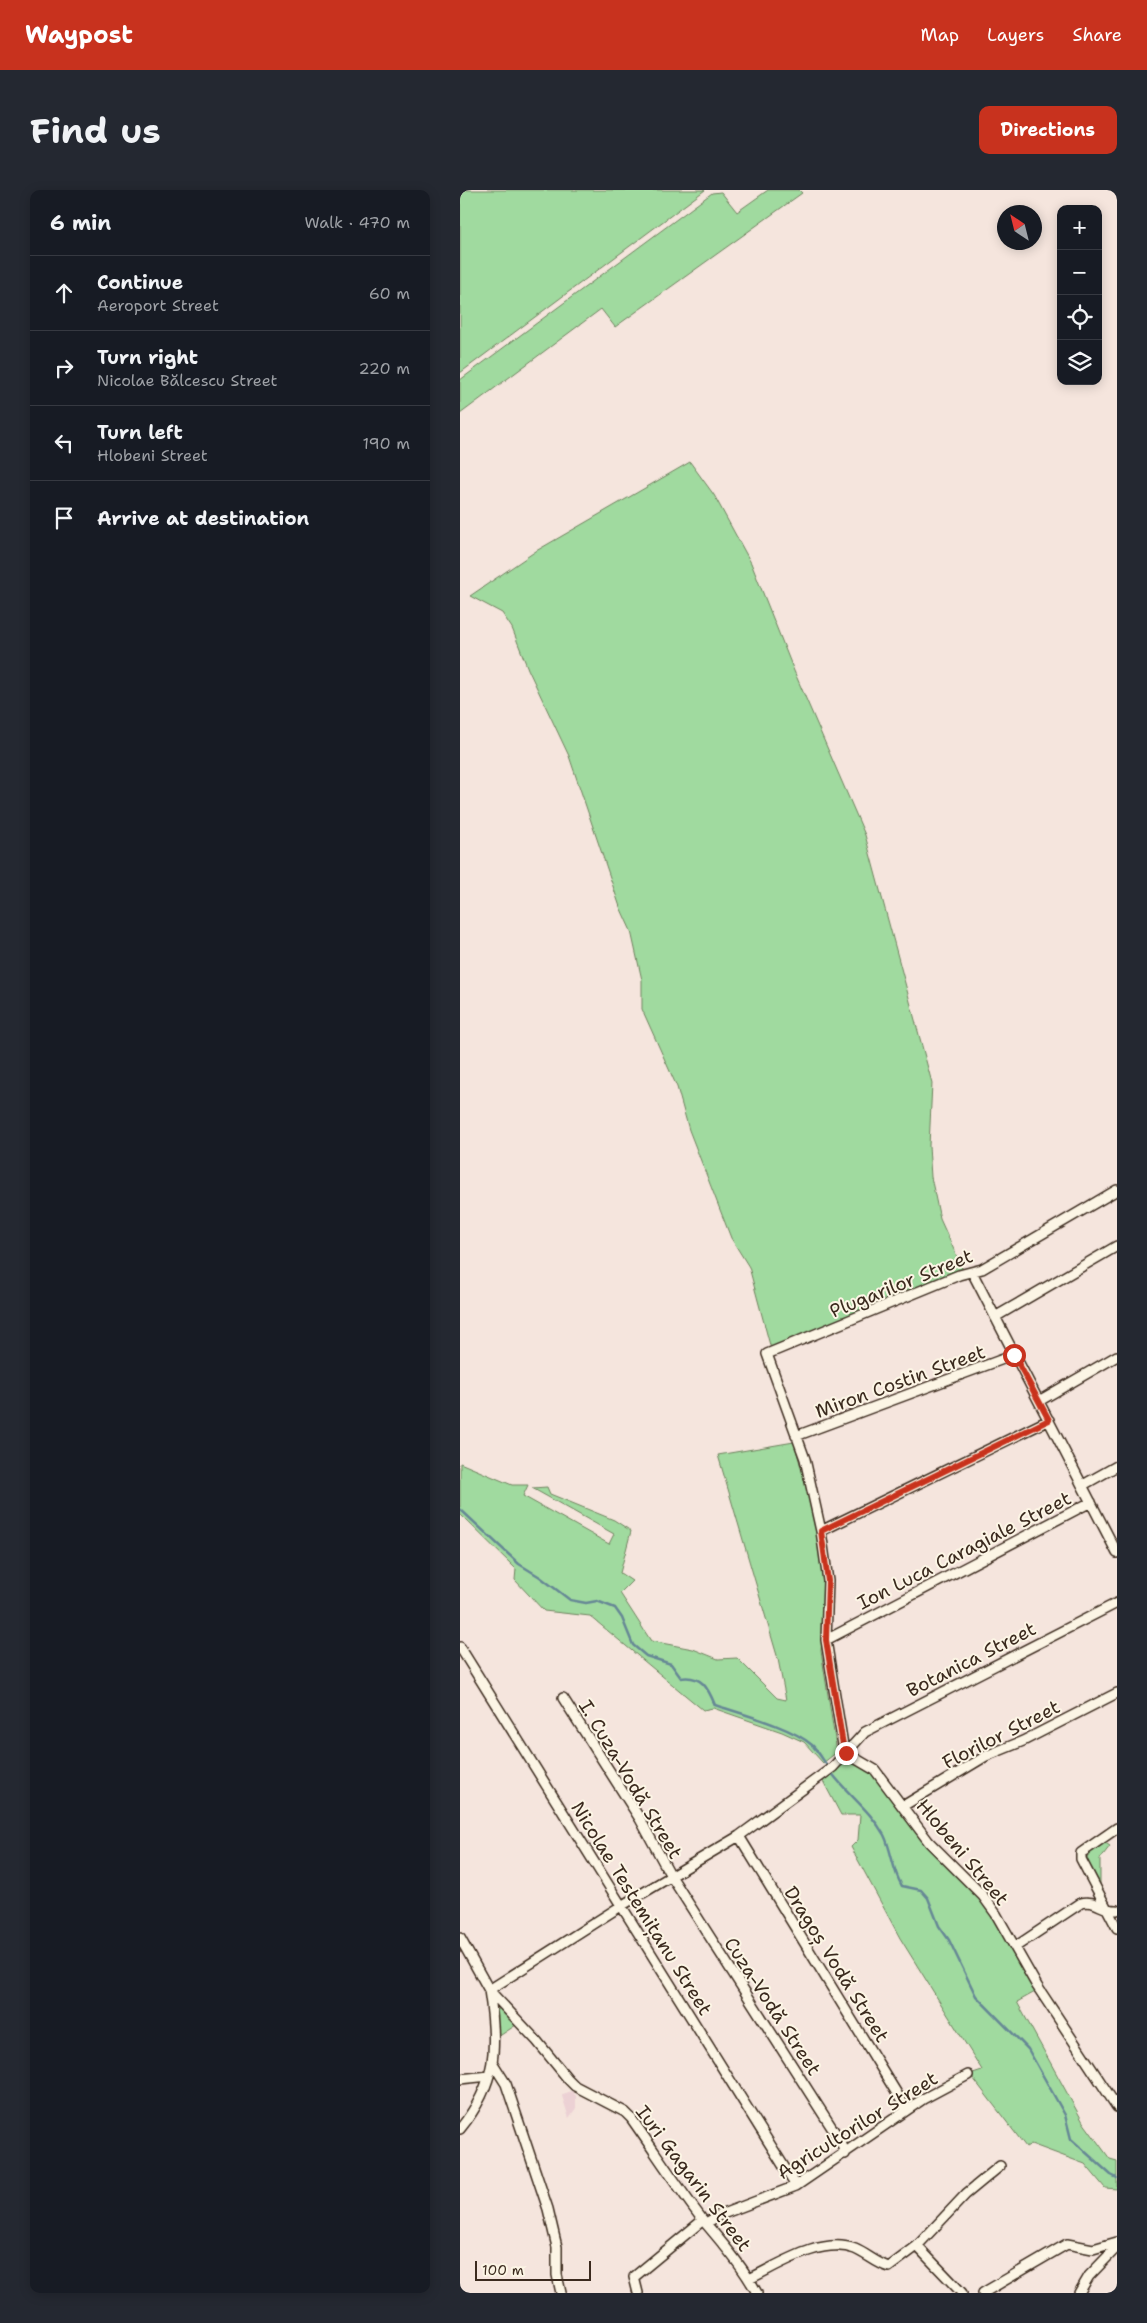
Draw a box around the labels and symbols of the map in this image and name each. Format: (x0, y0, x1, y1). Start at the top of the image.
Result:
north arrow (997, 205, 1042, 250)
street label: Plugarilor Street (826, 1243, 976, 1324)
street label: Miron Costin Street (812, 1339, 989, 1424)
route start (1003, 1344, 1026, 1367)
street label: Ion Luca Caragiale Street (853, 1486, 1075, 1615)
street label: Botanica Street (902, 1616, 1040, 1703)
street label: Florilor Street (938, 1694, 1064, 1775)
street label: I. Cuza-Vodă Street (573, 1695, 688, 1863)
route end (835, 1742, 858, 1765)
street label: Hlobeni Street (911, 1794, 1014, 1911)
street label: Nicolae Testemițanu Street (564, 1797, 718, 2021)
street label: Dragoș Vodă Street (778, 1882, 895, 2048)
street label: Cuza-Vodă Street (719, 1932, 827, 2080)
street label: Agricultorilor Street (772, 2066, 942, 2185)
street label: Iuri Gagarin Street (630, 2100, 757, 2257)
scale bar (475, 2258, 591, 2281)

